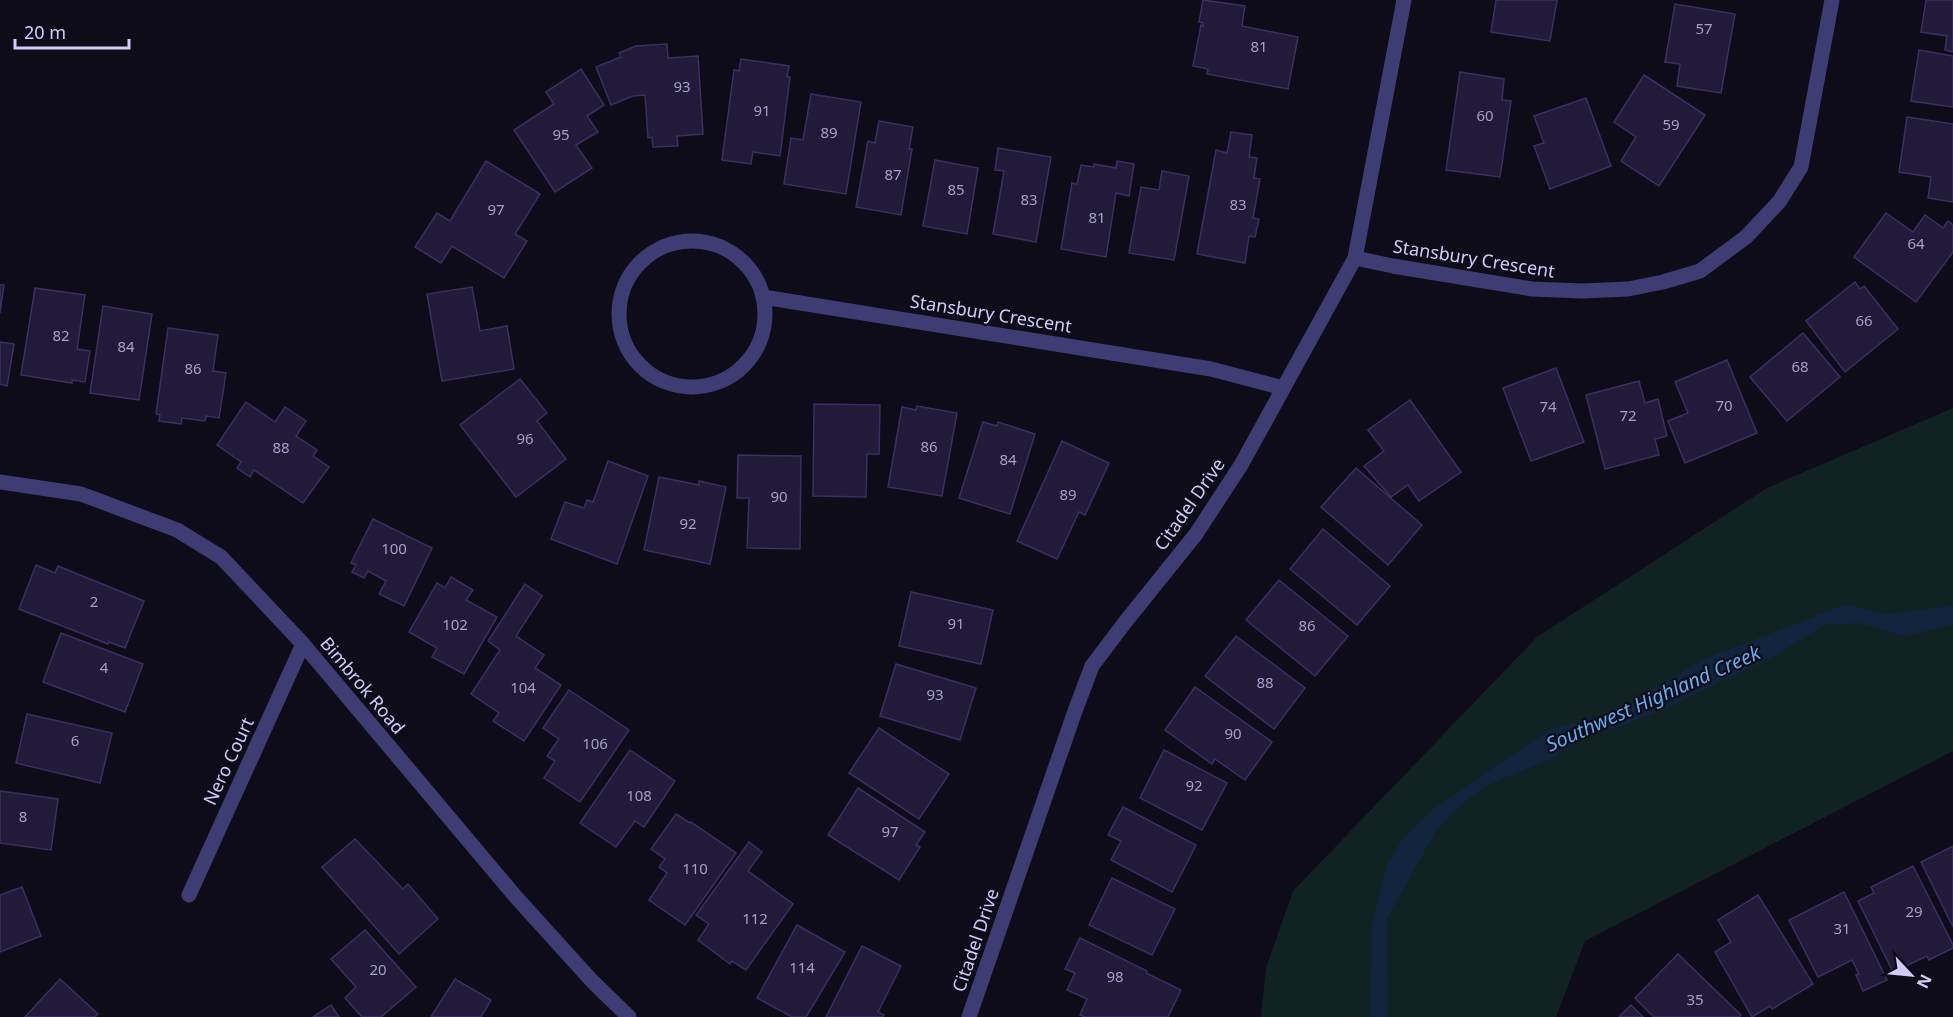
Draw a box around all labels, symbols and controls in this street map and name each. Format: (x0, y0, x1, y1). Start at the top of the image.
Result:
scale bar (15, 12, 129, 50)
house number: 57 (1695, 18, 1713, 38)
text: 20 m (24, 20, 66, 44)
house number: 81 (1250, 36, 1268, 56)
house number: 93 (673, 76, 691, 96)
house number: 91 (753, 100, 771, 120)
house number: 60 (1476, 105, 1494, 125)
house number: 59 (1662, 114, 1680, 134)
house number: 89 (820, 122, 838, 142)
house number: 95 (552, 124, 570, 144)
house number: 87 (884, 164, 902, 184)
house number: 85 (947, 179, 965, 199)
house number: 83 (1020, 189, 1038, 209)
house number: 83 (1229, 194, 1247, 214)
house number: 97 (487, 199, 505, 219)
house number: 81 (1088, 207, 1106, 227)
street label: Stansbury Crescent (1391, 233, 1557, 283)
house number: 64 (1907, 233, 1925, 253)
street label: Stansbury Crescent (908, 288, 1074, 338)
house number: 66 (1855, 310, 1873, 330)
house number: 82 (52, 325, 70, 345)
house number: 84 (117, 336, 135, 356)
house number: 68 (1791, 356, 1809, 376)
house number: 86 (184, 358, 202, 378)
house number: 70 (1715, 395, 1733, 415)
house number: 74 (1539, 396, 1557, 416)
house number: 72 (1619, 405, 1637, 425)
house number: 96 (516, 428, 534, 448)
house number: 86 (920, 436, 938, 456)
house number: 88 (272, 437, 290, 457)
house number: 84 (999, 449, 1017, 469)
street label: Citadel Drive (1148, 453, 1230, 555)
house number: 89 (1059, 484, 1077, 504)
house number: 90 (770, 486, 788, 506)
house number: 92 (679, 513, 697, 533)
house number: 100 (381, 538, 407, 558)
house number: 2 (90, 591, 98, 611)
house number: 91 (947, 613, 965, 633)
house number: 102 (442, 614, 468, 634)
house number: 86 (1298, 615, 1316, 635)
street label: Bimbrok Road (315, 631, 411, 739)
water label: Southwest Highland Creek (1542, 638, 1765, 758)
house number: 4 (100, 657, 109, 677)
house number: 88 (1256, 672, 1274, 692)
house number: 104 (510, 677, 536, 697)
house number: 93 (926, 684, 944, 704)
street label: Nero Court (197, 713, 259, 809)
house number: 90 (1224, 723, 1242, 743)
house number: 6 (71, 730, 79, 750)
house number: 106 (582, 733, 608, 753)
house number: 92 (1185, 775, 1203, 795)
house number: 108 (626, 785, 652, 805)
house number: 8 (19, 806, 27, 826)
house number: 97 (881, 821, 899, 841)
house number: 110 (682, 858, 708, 878)
street label: Citadel Drive (946, 885, 1004, 995)
house number: 29 (1905, 901, 1923, 921)
house number: 112 (742, 908, 768, 928)
house number: 31 (1833, 918, 1851, 938)
north arrow (1881, 945, 1941, 1005)
house number: 114 (789, 957, 815, 977)
house number: 20 (369, 959, 387, 979)
house number: 98 (1106, 966, 1124, 986)
text: N (1912, 971, 1937, 992)
house number: 35 (1686, 989, 1704, 1009)

